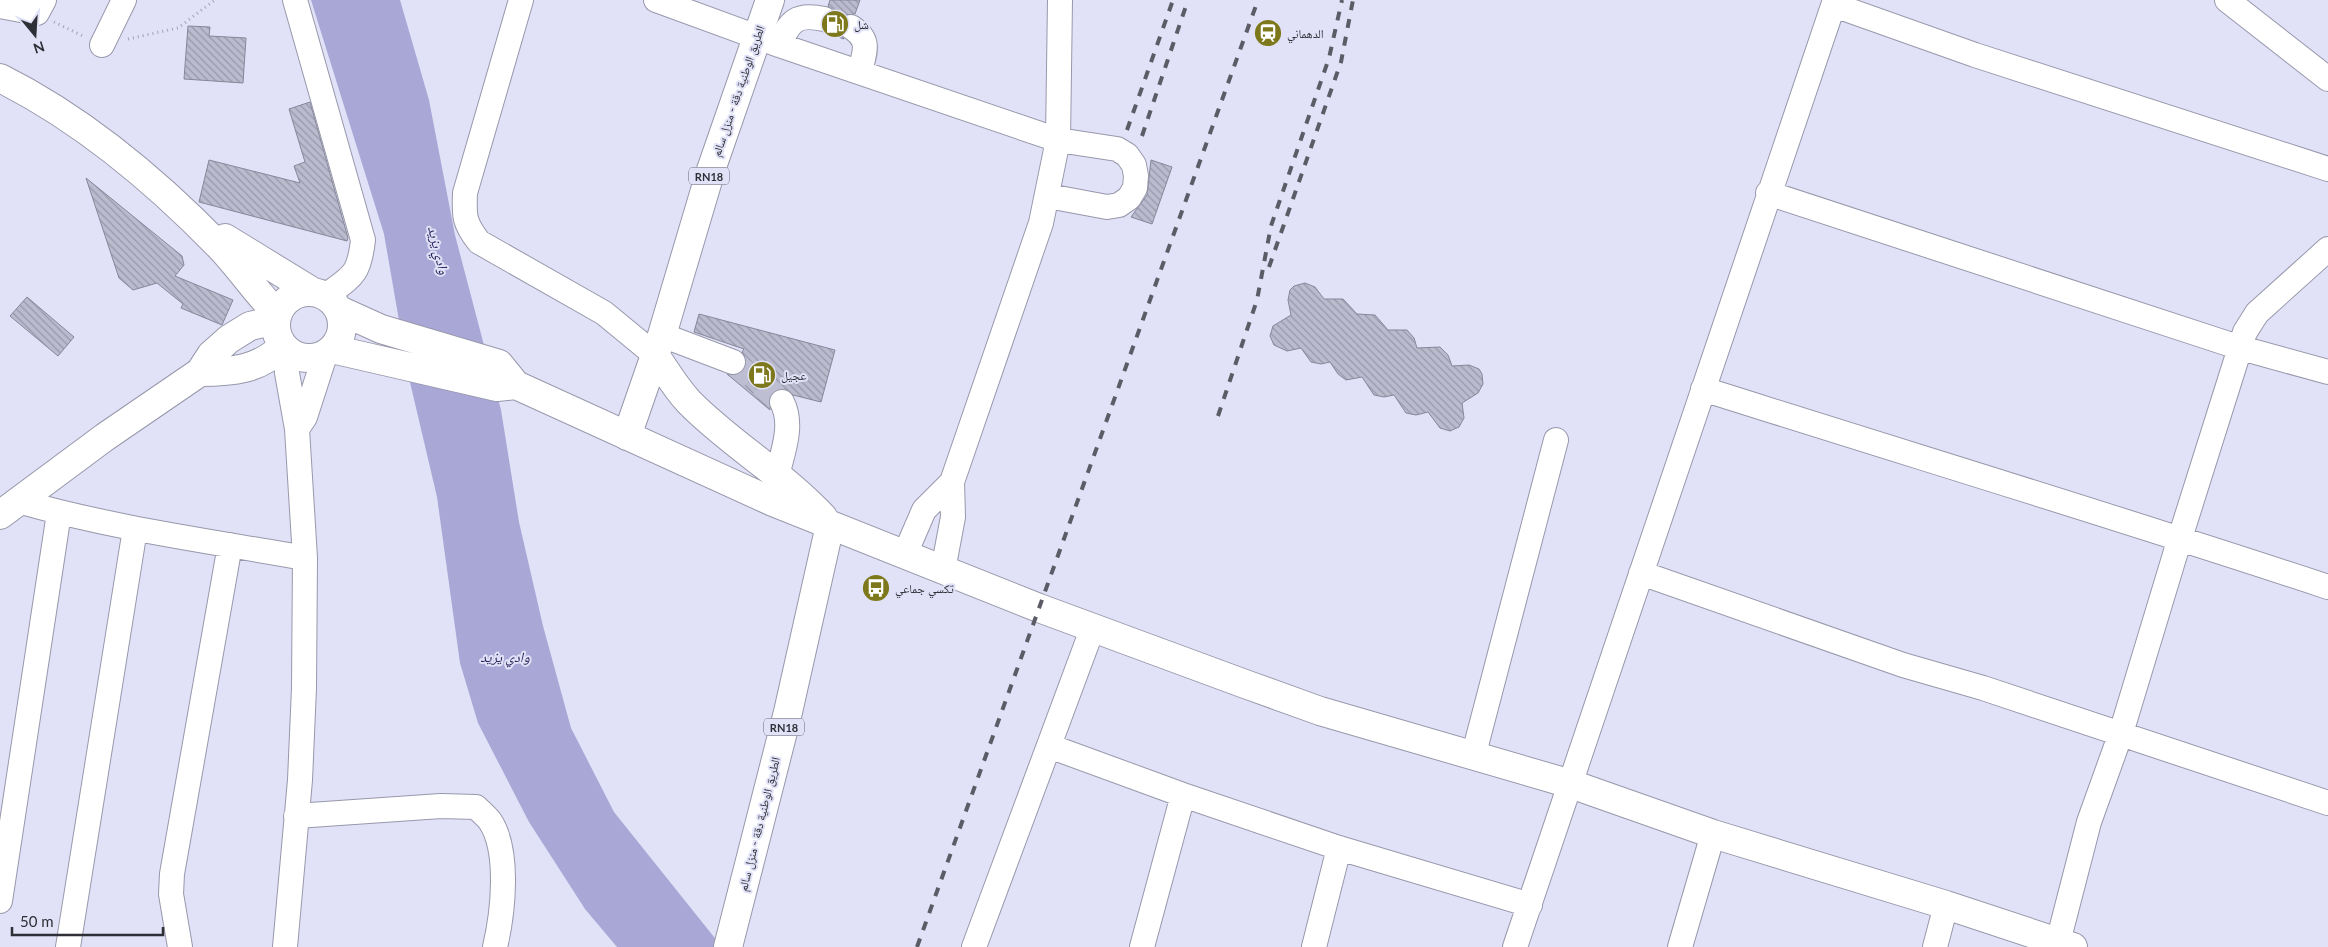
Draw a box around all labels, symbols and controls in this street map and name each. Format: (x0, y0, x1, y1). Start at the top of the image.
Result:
fuel station icon: شل (820, 9, 850, 39)
north arrow (10, 10, 60, 60)
place label: شل (854, 17, 869, 32)
station icon: الدهماني (1253, 18, 1283, 48)
street label: الطريق الوطنية دقة - منزل سالم (708, 23, 769, 159)
place label: الدهماني (1287, 26, 1324, 44)
text: N (31, 38, 47, 58)
road number: RN18 (689, 168, 729, 185)
water label: وادي يزيد (421, 224, 453, 277)
fuel station icon: عجيل (747, 360, 777, 390)
place label: عجيل (781, 368, 806, 383)
bus stop icon: تكسي جماعي (861, 573, 891, 603)
place label: تكسي جماعي (895, 581, 954, 599)
water label: وادي يزيد (480, 648, 530, 668)
road number: RN18 (764, 719, 804, 736)
street label: الطريق الوطنية دقة - منزل سالم (735, 755, 784, 893)
scale bar (12, 904, 164, 936)
text: 50 m (20, 912, 54, 930)

